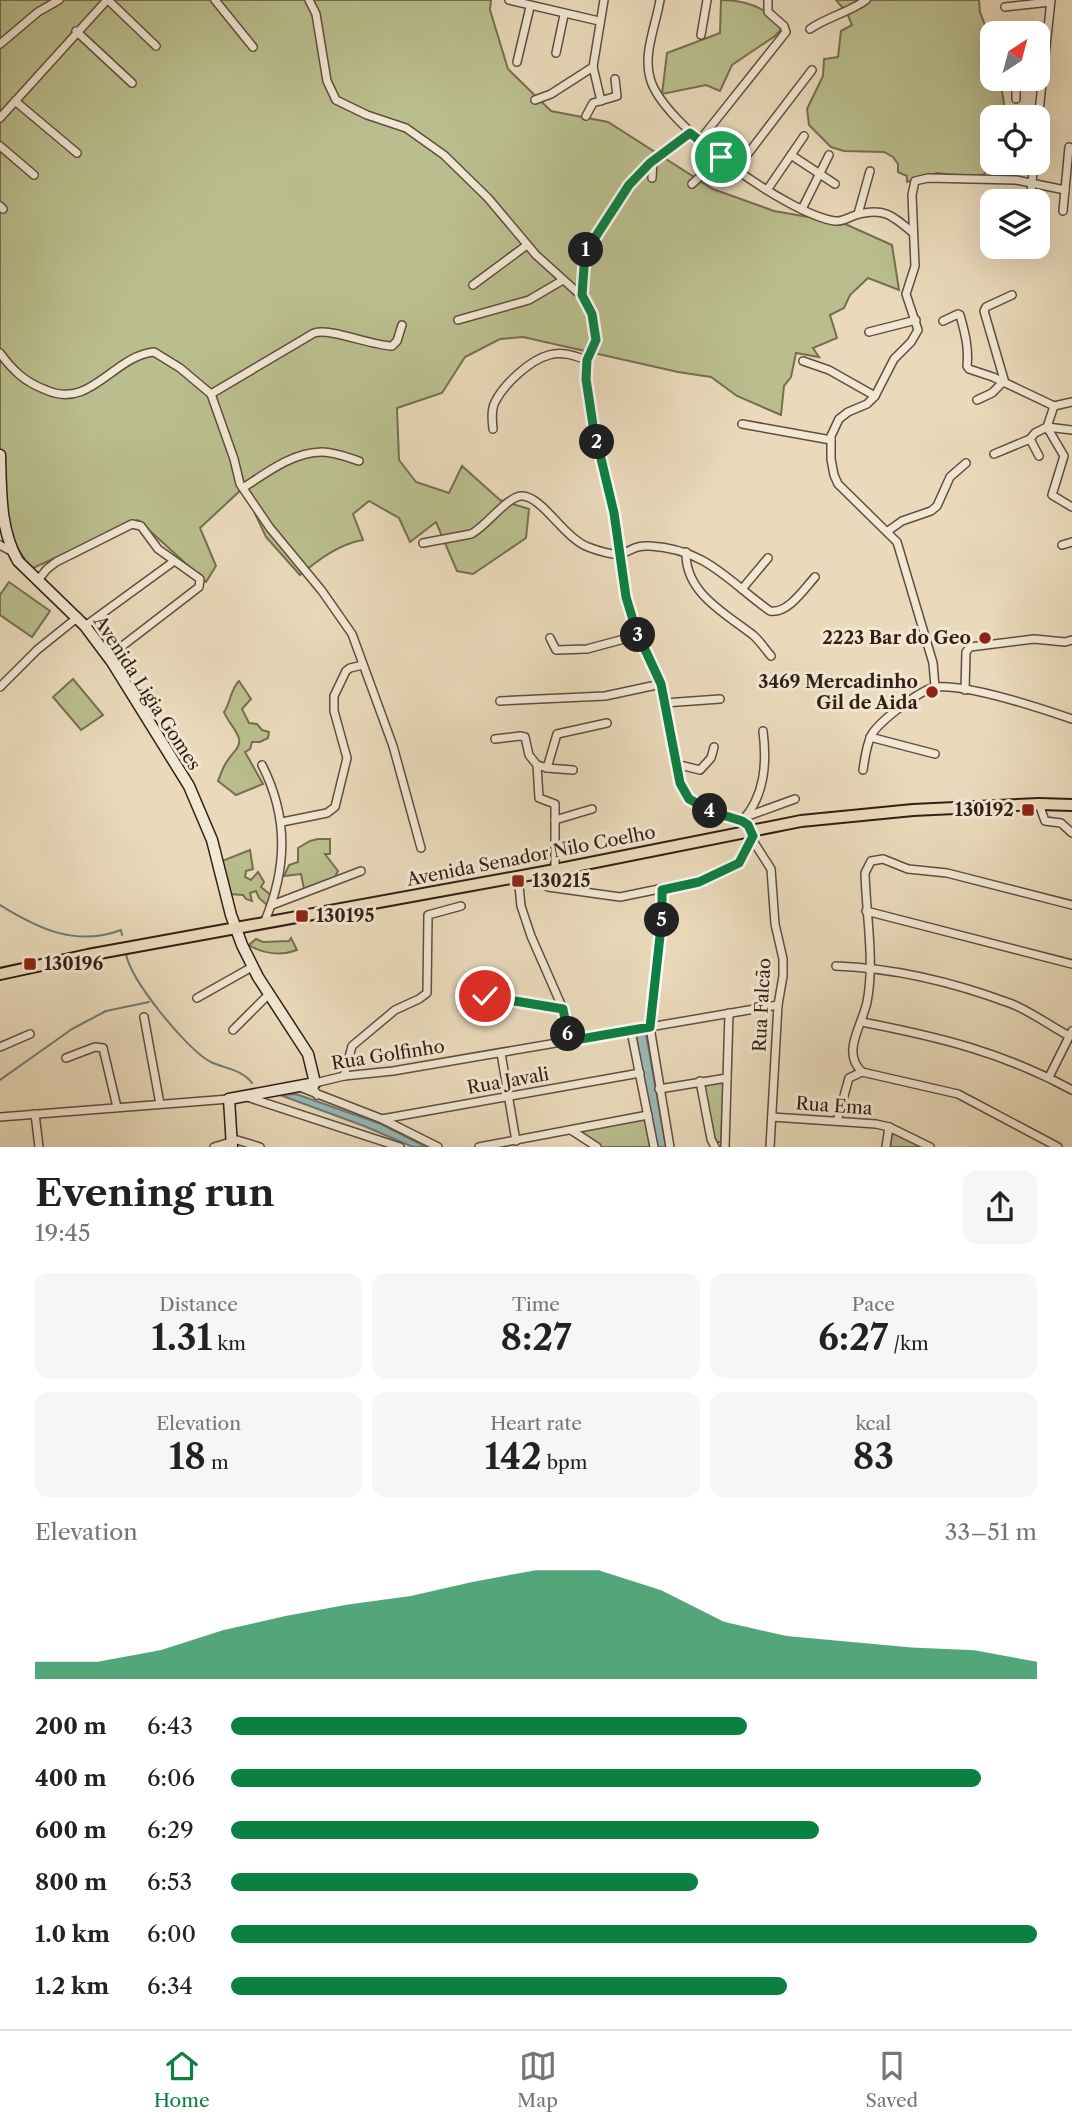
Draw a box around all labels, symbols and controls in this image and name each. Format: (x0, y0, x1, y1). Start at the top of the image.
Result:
north arrow (980, 21, 1050, 91)
map controls (980, 21, 1050, 259)
button: locate (980, 105, 1050, 175)
pin (691, 127, 751, 187)
icon: arrive (702, 138, 740, 176)
button: layers (980, 189, 1050, 259)
pin: 1 (568, 232, 604, 268)
text: 1 (581, 238, 590, 261)
pin: 2 (580, 424, 614, 460)
text: 2 (591, 430, 602, 453)
street label: Avenida Ligia Gomes (88, 611, 205, 774)
pin: 3 (620, 618, 656, 652)
text: 3 (632, 623, 643, 646)
place label: 2223 Bar do Geo (822, 627, 971, 649)
marker: 2223 Bar do Geo (977, 630, 993, 646)
place label: 3469 Mercadinho Gil de Aida (758, 671, 919, 714)
marker: 3469 Mercadinho Gil de Aida (924, 684, 940, 700)
pin: 4 (692, 794, 728, 828)
text: 4 (704, 799, 715, 822)
place label: 130192 (955, 799, 1014, 821)
marker: 130192 (1020, 802, 1036, 818)
street label: Avenida Senador Nilo Coelho (404, 821, 657, 891)
place label: 130215 (532, 870, 590, 892)
marker: 130215 (510, 873, 526, 889)
pin: 5 (644, 902, 680, 937)
place label: 130195 (316, 905, 375, 927)
marker: 130195 (294, 908, 310, 924)
text: 5 (656, 908, 667, 931)
place label: 130196 (44, 953, 104, 975)
marker: 130196 (22, 956, 38, 972)
street label: Rua Falcão (749, 957, 775, 1053)
pin (455, 966, 515, 1026)
icon: check (466, 977, 504, 1015)
pin: 6 (550, 1016, 586, 1052)
text: 6 (562, 1022, 573, 1045)
street label: Rua Golfinho (330, 1035, 446, 1075)
street label: Rua Javali (465, 1063, 551, 1099)
street label: Rua Ema (795, 1092, 874, 1120)
text: Evening run (35, 1169, 275, 1216)
button: share (963, 1170, 1037, 1244)
text: 19:45 (35, 1219, 90, 1247)
text: Distance (159, 1293, 238, 1316)
text: Time (512, 1293, 560, 1316)
text: Pace (852, 1293, 895, 1316)
text: 1.31 (151, 1316, 212, 1359)
text: 8:27 (501, 1316, 571, 1359)
text: 6:27 (818, 1316, 888, 1359)
text: km (212, 1332, 246, 1355)
text: /km (888, 1332, 929, 1355)
text: Elevation (156, 1412, 241, 1435)
text: Heart rate (490, 1412, 582, 1435)
text: kcal (855, 1412, 891, 1435)
text: 18 (169, 1435, 206, 1478)
text: 142 (484, 1435, 542, 1478)
text: 83 (853, 1435, 894, 1478)
text: m (206, 1451, 229, 1474)
text: bpm (542, 1451, 588, 1474)
text: Elevation (35, 1518, 138, 1546)
text: 33–51 m (945, 1518, 1037, 1546)
text: 200 m (35, 1712, 107, 1740)
text: 6:43 (147, 1712, 193, 1740)
text: 400 m (35, 1764, 107, 1792)
text: 6:06 (147, 1764, 195, 1792)
text: 600 m (35, 1816, 107, 1844)
text: 6:29 (147, 1816, 194, 1844)
text: 800 m (35, 1868, 107, 1896)
text: 6:53 (147, 1868, 192, 1896)
text: 1.0 km (35, 1920, 110, 1948)
text: 6:00 (147, 1920, 196, 1948)
text: 1.2 km (35, 1972, 109, 2000)
text: 6:34 (147, 1972, 193, 2000)
tab: Home (154, 2047, 210, 2112)
tab: Map (517, 2047, 558, 2112)
tab: Saved (865, 2047, 918, 2112)

